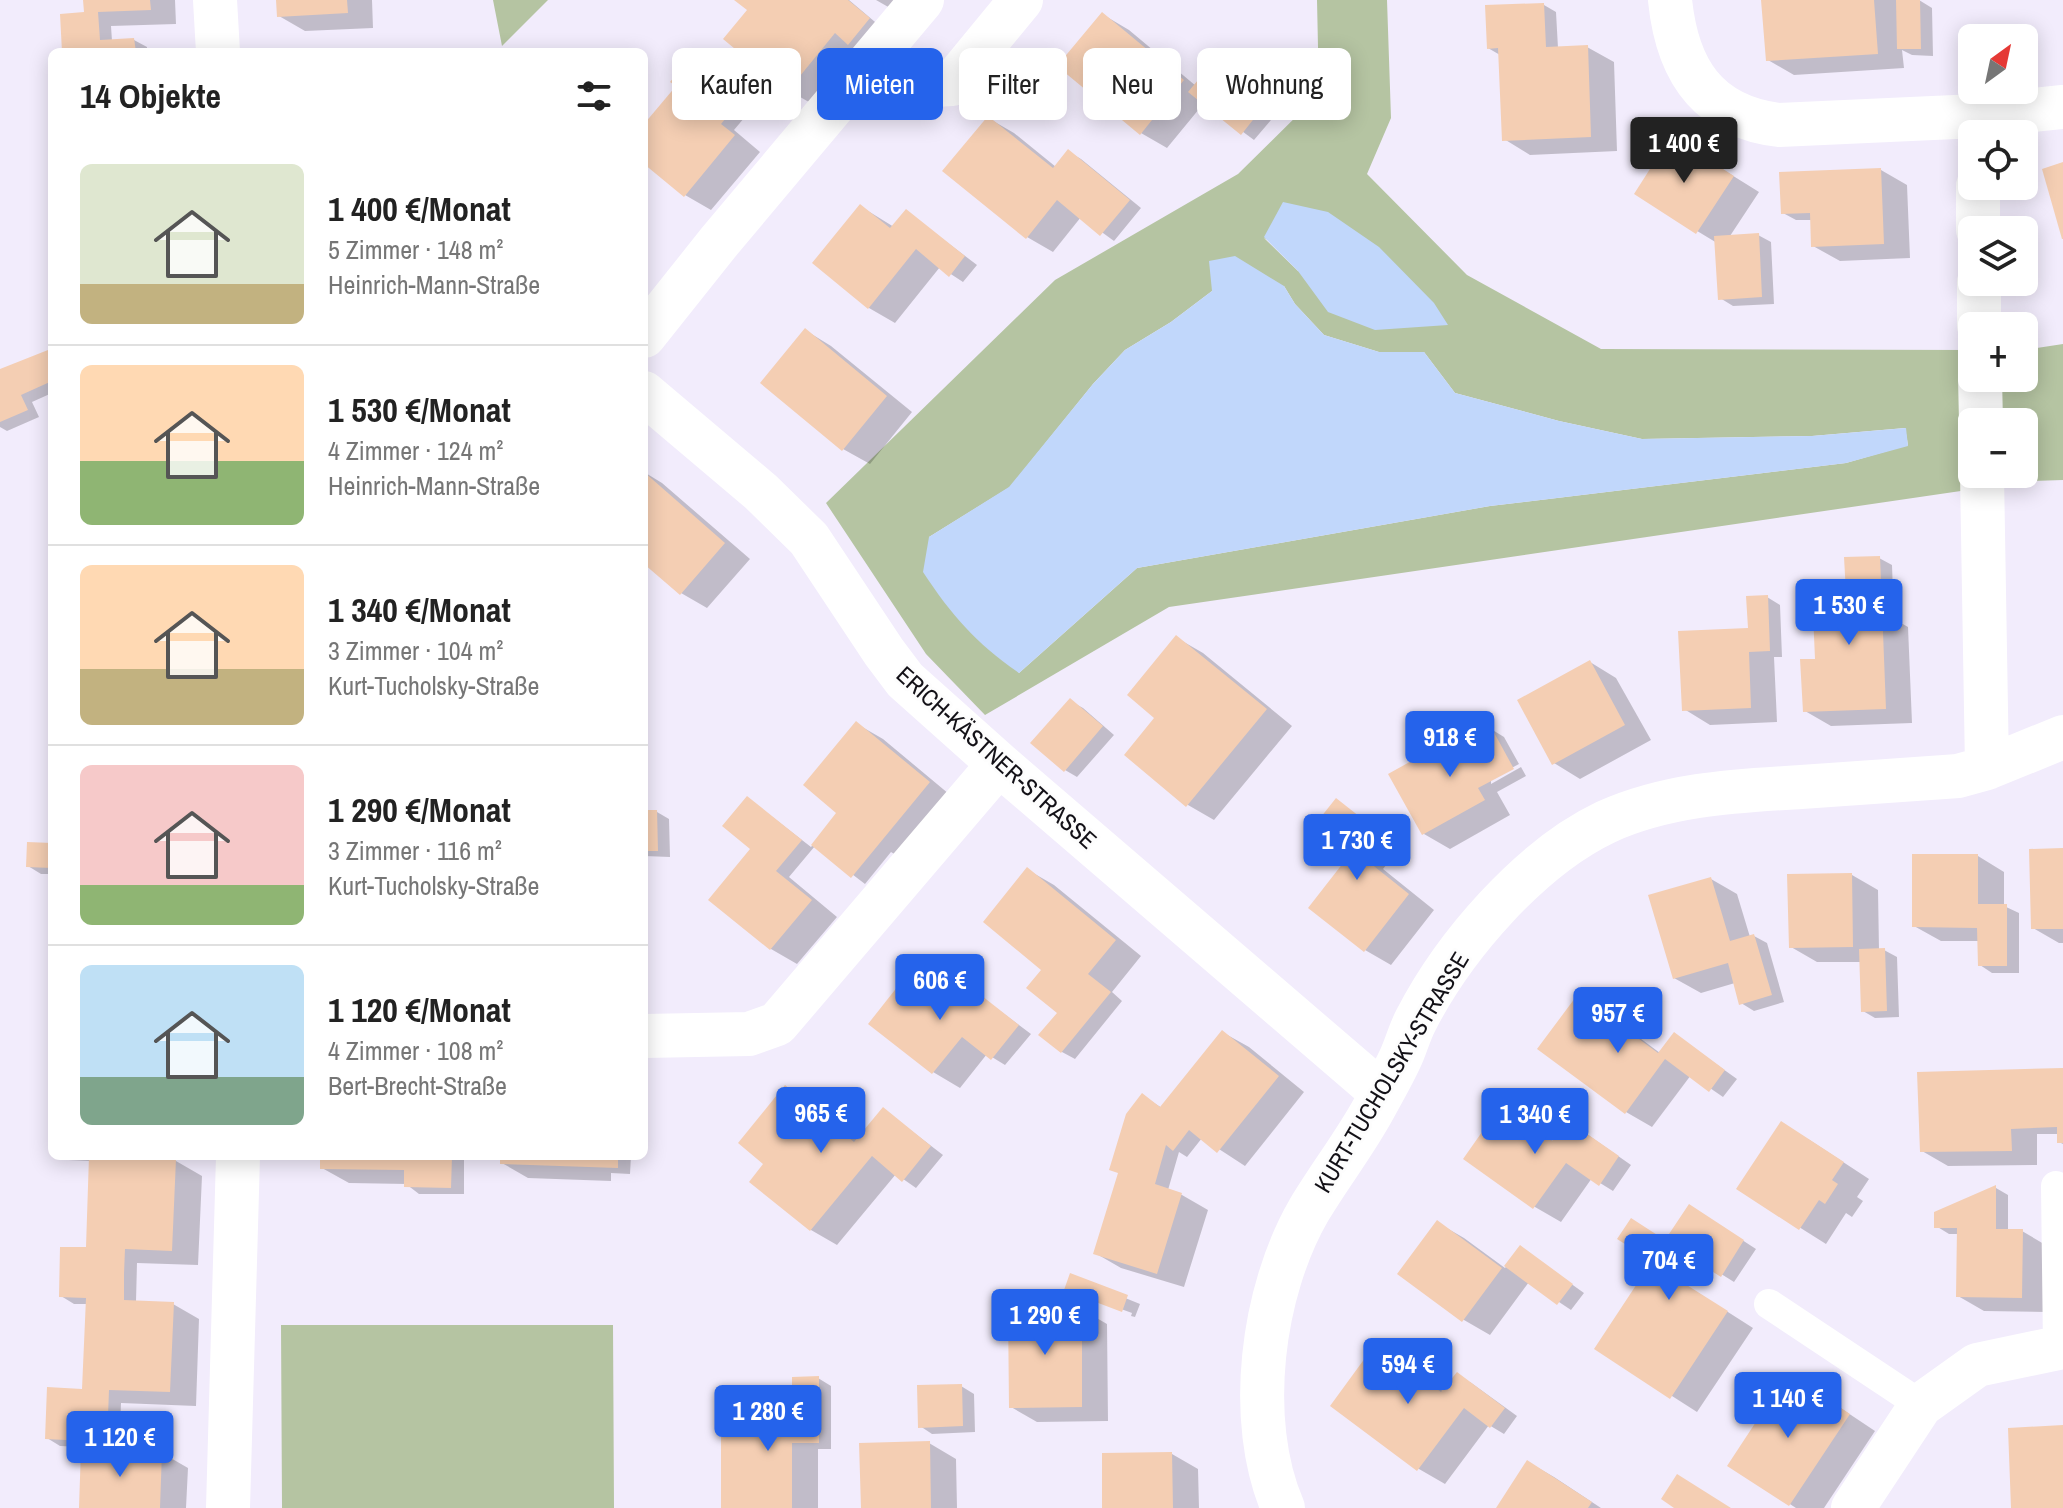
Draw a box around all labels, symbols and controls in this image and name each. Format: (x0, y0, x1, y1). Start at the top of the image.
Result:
north arrow (1958, 24, 2038, 104)
map controls (1958, 24, 2038, 488)
chip: Kaufen (672, 48, 801, 120)
chip: Mieten (817, 48, 943, 120)
chip: Filter (959, 48, 1067, 120)
chip: Neu (1083, 48, 1181, 120)
chip: Wohnung (1197, 48, 1351, 120)
text: 14 Objekte (80, 73, 221, 119)
icon: filters (572, 74, 616, 118)
pin: 1 400 € (1610, 117, 1758, 185)
button: locate (1958, 120, 2038, 200)
text: 1 400 € (1648, 125, 1720, 160)
text: 1 400 €/Monat (328, 186, 511, 232)
icon: home (144, 196, 240, 292)
button: layers (1958, 216, 2038, 296)
text: 5 Zimmer · 148 m² (328, 232, 503, 267)
text: Heinrich-Mann-Straße (328, 267, 540, 302)
button: + (1958, 312, 2038, 392)
text: 1 530 €/Monat (328, 387, 511, 433)
icon: home (144, 397, 240, 493)
button: − (1958, 408, 2038, 488)
text: 4 Zimmer · 124 m² (328, 433, 503, 468)
text: Heinrich-Mann-Straße (328, 468, 540, 503)
pin: 1 530 € (1775, 579, 1923, 647)
text: 1 340 €/Monat (328, 587, 511, 633)
text: 1 530 € (1813, 587, 1885, 622)
icon: home (144, 597, 240, 693)
text: 3 Zimmer · 104 m² (328, 633, 503, 668)
street label: ERICH-KÄSTNER-STRASSE (890, 658, 1104, 856)
text: Kurt-Tucholsky-Straße (328, 668, 539, 703)
pin: 918 € (1394, 711, 1506, 779)
text: 918 € (1423, 719, 1477, 754)
text: 1 290 €/Monat (328, 787, 511, 833)
icon: home (144, 797, 240, 893)
pin: 1 730 € (1283, 814, 1431, 882)
text: 1 730 € (1321, 822, 1393, 857)
text: 3 Zimmer · 116 m² (328, 833, 502, 868)
text: Kurt-Tucholsky-Straße (328, 868, 539, 903)
street label: KURT-TUCHOLSKY-STRASSE (1306, 946, 1476, 1198)
pin: 606 € (884, 954, 996, 1022)
text: 606 € (913, 962, 967, 997)
text: 1 120 €/Monat (328, 987, 511, 1033)
pin: 957 € (1562, 987, 1674, 1055)
text: 957 € (1591, 995, 1645, 1030)
icon: home (144, 997, 240, 1093)
text: 4 Zimmer · 108 m² (328, 1033, 503, 1068)
text: Bert-Brecht-Straße (328, 1068, 507, 1103)
pin: 965 € (765, 1087, 877, 1155)
pin: 1 340 € (1461, 1088, 1609, 1156)
text: 965 € (794, 1095, 848, 1130)
text: 1 340 € (1499, 1096, 1571, 1131)
pin: 704 € (1613, 1234, 1725, 1302)
text: 704 € (1642, 1242, 1696, 1277)
pin: 1 290 € (971, 1289, 1119, 1357)
text: 1 290 € (1009, 1297, 1081, 1332)
pin: 594 € (1352, 1338, 1464, 1406)
text: 594 € (1381, 1346, 1435, 1381)
pin: 1 140 € (1714, 1372, 1862, 1440)
text: 1 140 € (1752, 1380, 1824, 1415)
pin: 1 280 € (694, 1385, 842, 1453)
text: 1 280 € (732, 1393, 804, 1428)
pin: 1 120 € (46, 1411, 194, 1479)
text: 1 120 € (84, 1419, 156, 1454)

